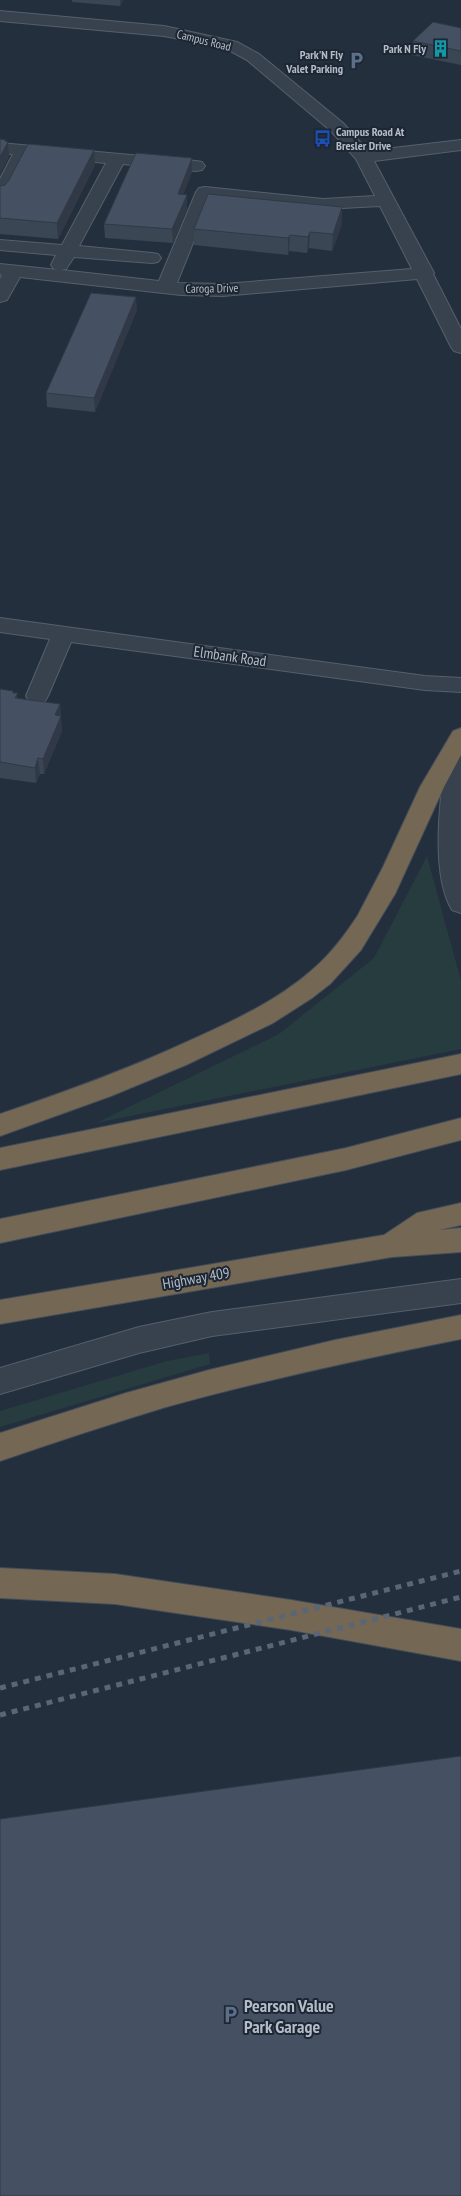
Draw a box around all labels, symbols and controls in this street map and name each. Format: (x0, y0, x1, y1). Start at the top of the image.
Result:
street label: Campus Road (175, 26, 233, 54)
building icon: Park N Fly (430, 38, 450, 58)
place label: Park N Fly (383, 41, 426, 56)
place label: Park'N Fly Valet Parking (285, 47, 343, 76)
parking icon: Park'N Fly Valet Parking (347, 51, 367, 71)
place label: Campus Road At Bresler Drive (336, 124, 405, 153)
bus stop icon: Campus Road At Bresler Drive (312, 128, 332, 148)
street label: Caroga Drive (185, 280, 239, 296)
street label: Elmbank Road (193, 642, 267, 670)
street label: Highway 409 (161, 1263, 231, 1293)
place label: Pearson Value Park Garage (244, 1994, 334, 2038)
parking icon: Pearson Value Park Garage (220, 2005, 240, 2025)

